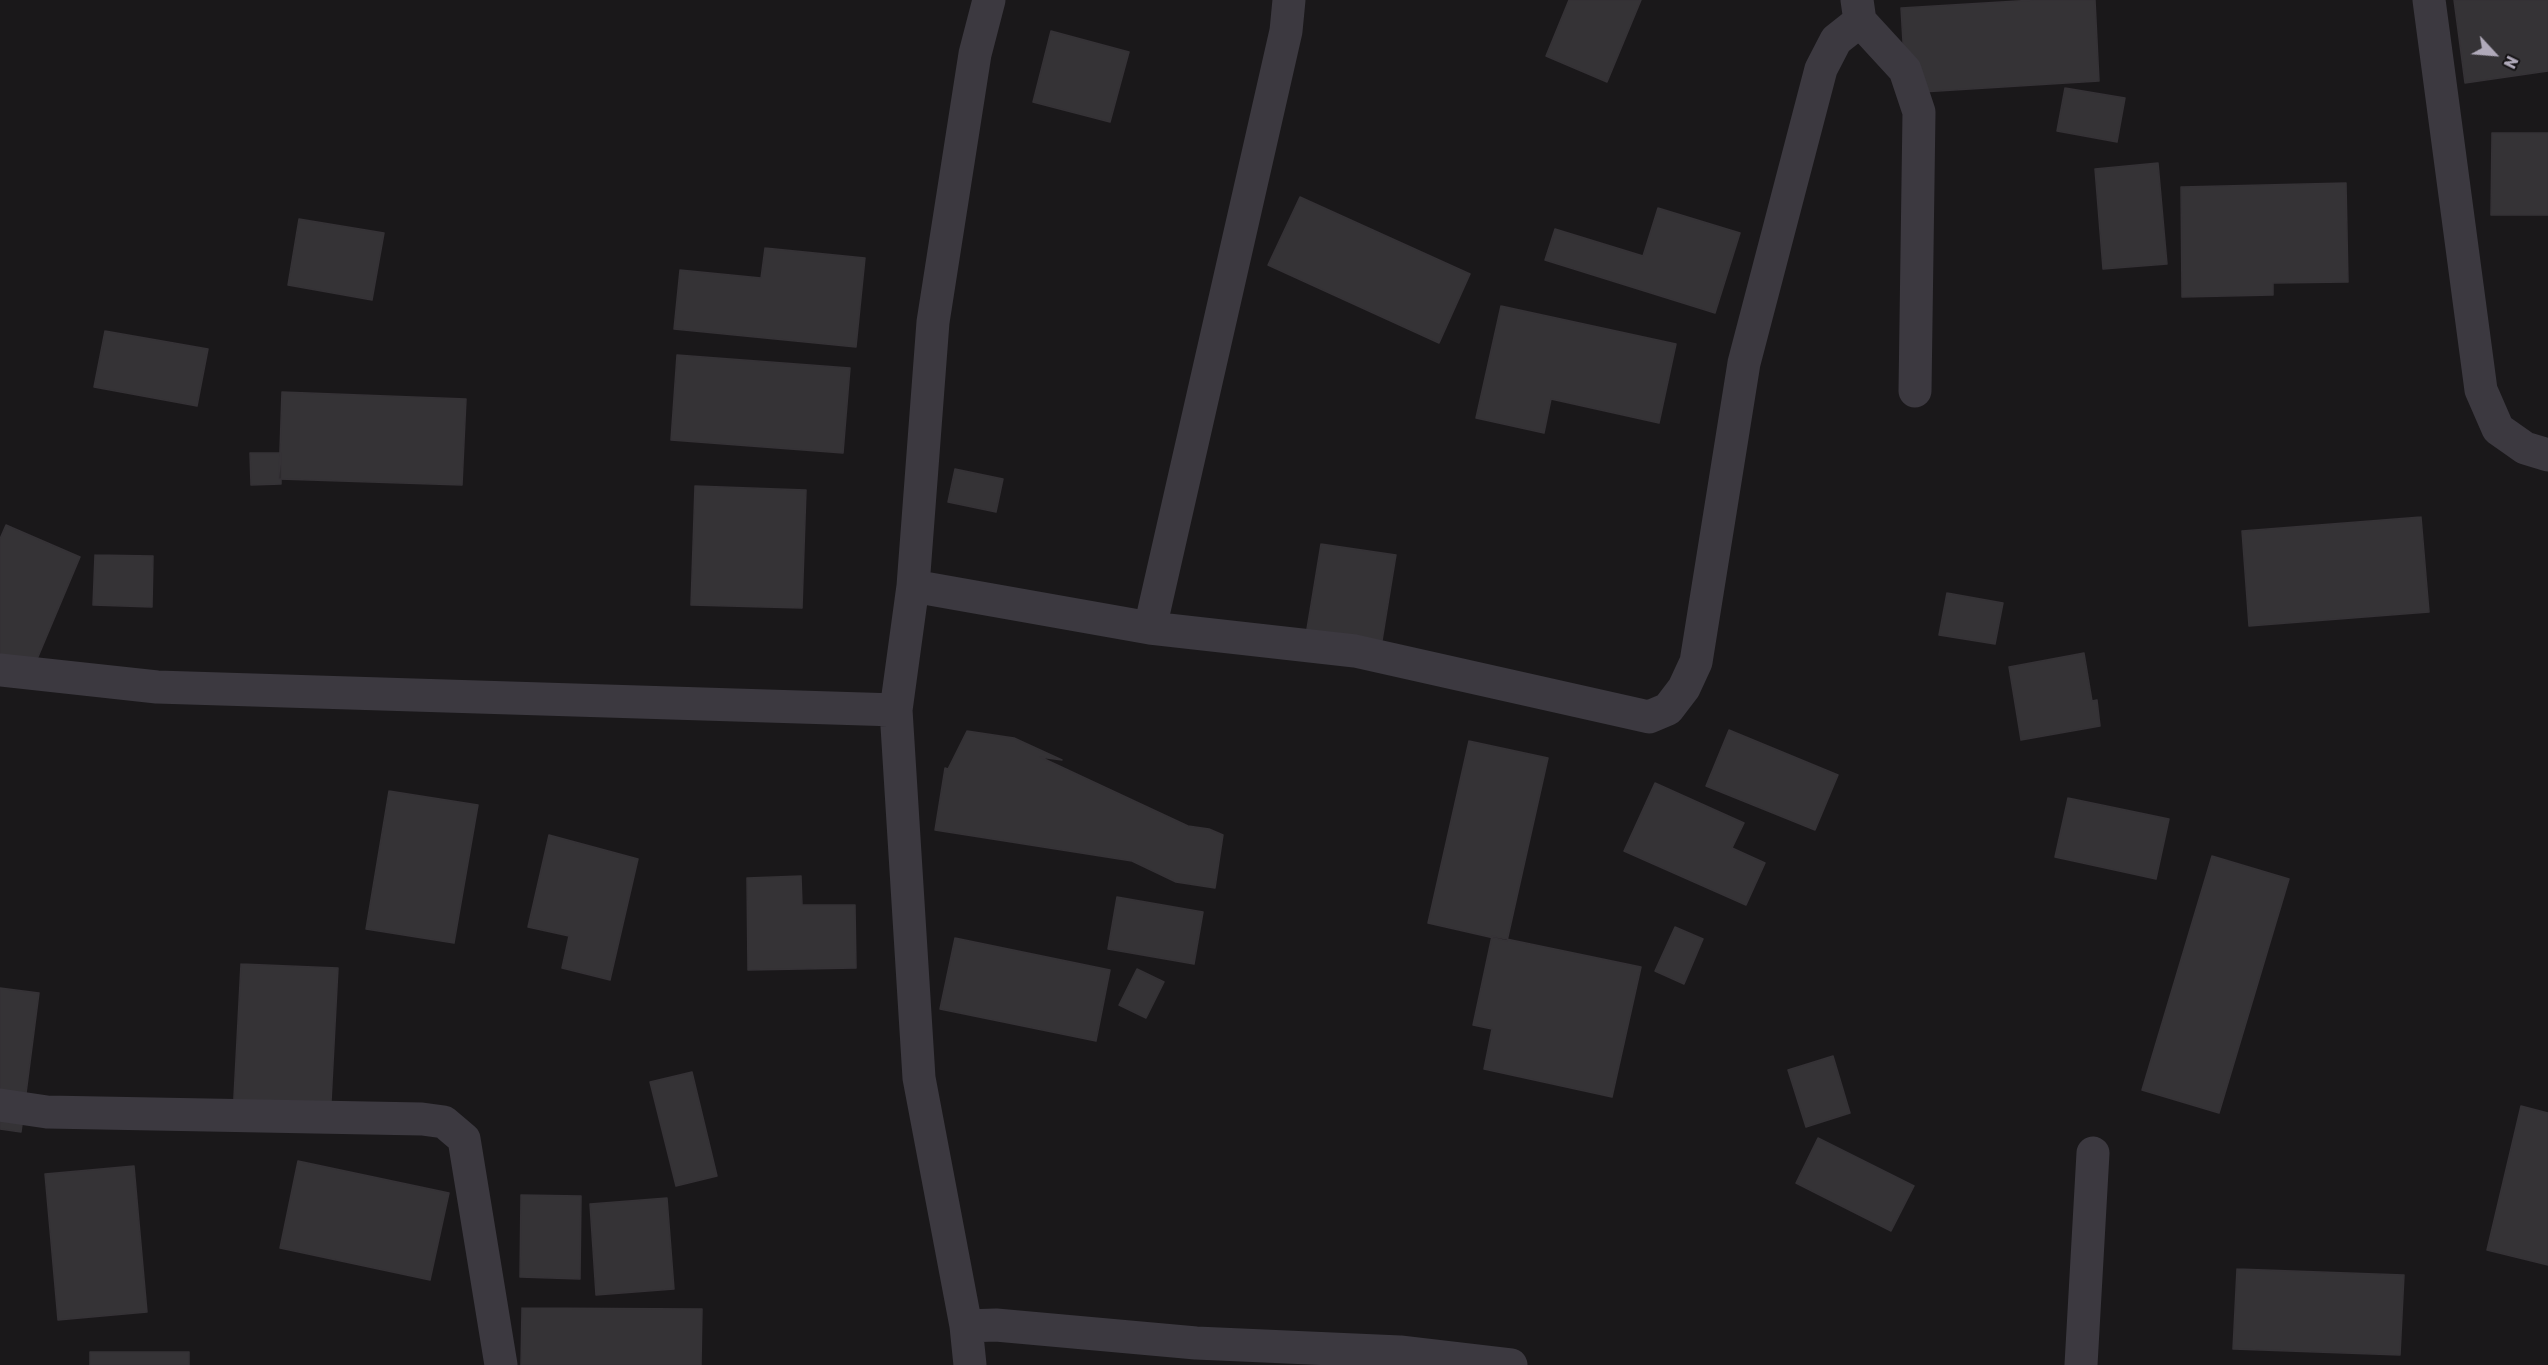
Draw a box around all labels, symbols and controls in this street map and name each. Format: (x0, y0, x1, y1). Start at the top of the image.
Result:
north arrow (2464, 24, 2524, 84)
text: N (2500, 53, 2522, 71)

